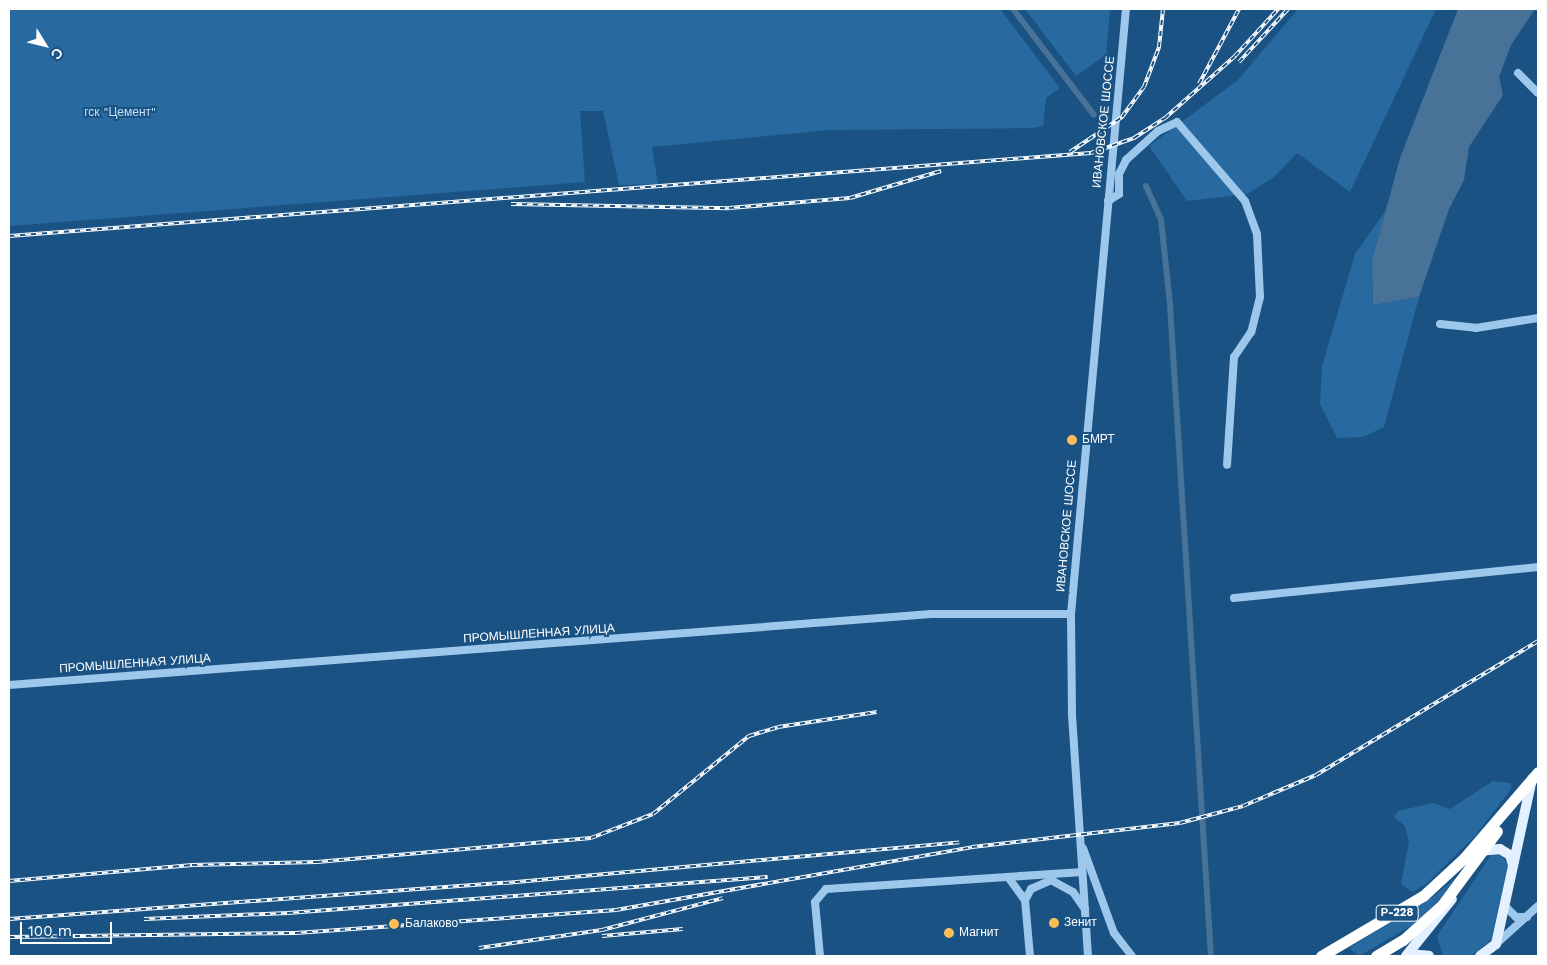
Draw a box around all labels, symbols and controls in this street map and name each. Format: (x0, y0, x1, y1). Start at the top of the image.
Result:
north arrow (20, 20, 70, 70)
text: С (48, 45, 67, 63)
street label: ИВАНОВСКОЕ ШОССЕ (1090, 55, 1118, 189)
park label: гск "Цемент" (84, 106, 156, 120)
place label: БМРТ (1082, 433, 1115, 447)
marker: БМРТ (1066, 434, 1078, 446)
street label: ИВАНОВСКОЕ ШОССЕ (1054, 459, 1080, 593)
street label: ПРОМЫШЛЕННАЯ УЛИЦА (463, 622, 615, 646)
street label: ПРОМЫШЛЕННАЯ УЛИЦА (59, 652, 211, 676)
road number: Р-228 (1374, 904, 1420, 921)
scale bar (22, 912, 115, 944)
place label: Зенит (1064, 916, 1097, 930)
marker: Балаково (387, 917, 401, 931)
place label: Балаково (405, 917, 458, 931)
marker: Зенит (1048, 917, 1060, 929)
text: 100 m (28, 922, 72, 940)
place label: Магнит (959, 926, 999, 940)
marker: Магнит (943, 927, 955, 939)

